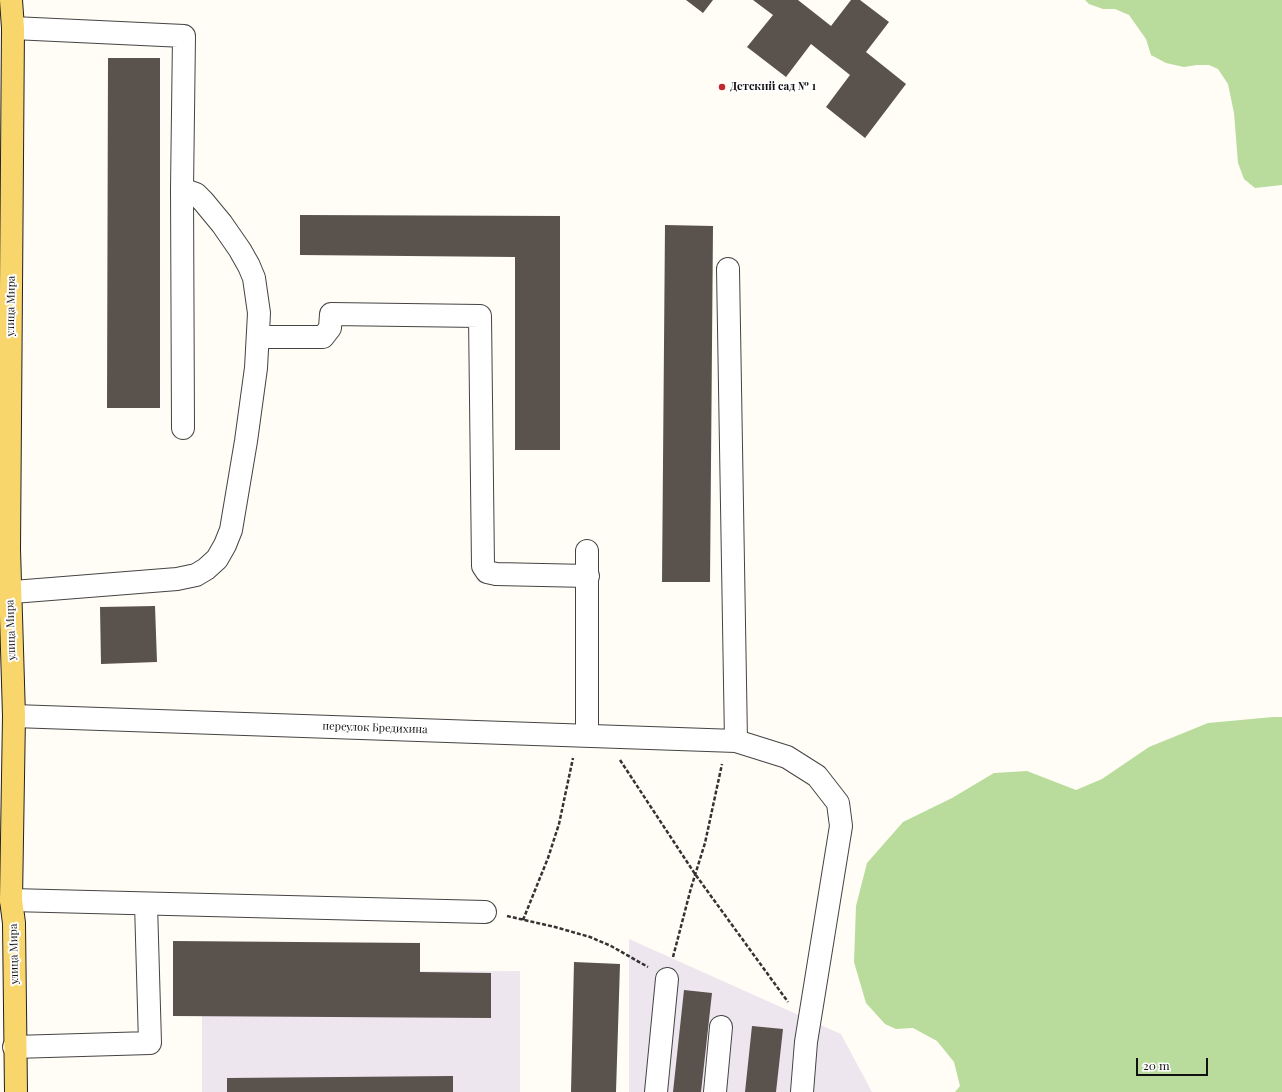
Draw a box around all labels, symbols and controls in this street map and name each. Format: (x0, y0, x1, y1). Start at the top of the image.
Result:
place label: Детский сад № 1 (730, 80, 816, 94)
marker: Детский сад № 1 (717, 82, 727, 92)
street label: улица Мира (4, 276, 18, 336)
street label: улица Мира (3, 599, 19, 661)
street label: переулок Бредихина (322, 720, 428, 736)
street label: улица Мира (7, 924, 21, 984)
scale bar (1138, 1050, 1210, 1076)
text: 20 m (1143, 1057, 1170, 1073)

